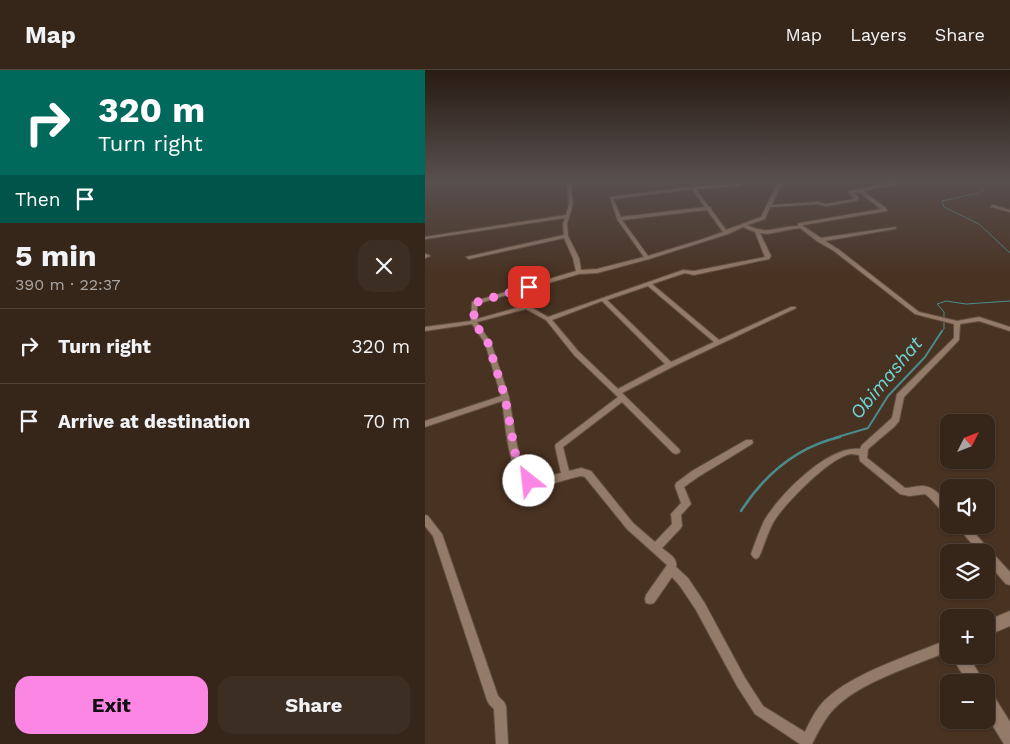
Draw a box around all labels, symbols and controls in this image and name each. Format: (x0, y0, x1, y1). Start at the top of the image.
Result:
text: Map (25, 21, 76, 49)
text: Map (785, 24, 822, 45)
text: Layers (850, 24, 907, 45)
text: Share (935, 24, 985, 45)
text: 320 m (98, 89, 205, 131)
icon: right (15, 90, 80, 155)
text: Turn right (98, 131, 203, 156)
icon: arrive (71, 185, 99, 213)
text: Then (15, 188, 61, 211)
text: 5 min (15, 238, 97, 273)
button: close (358, 240, 410, 292)
pin (508, 266, 550, 308)
icon: arrive (515, 273, 543, 301)
text: 390 m · 22:37 (15, 275, 120, 294)
icon: right (15, 332, 43, 360)
water label: Obimashat (845, 332, 927, 424)
text: Turn right (58, 335, 151, 358)
text: 320 m (351, 335, 410, 358)
icon: arrive (15, 407, 43, 435)
text: Arrive at destination (58, 410, 250, 433)
text: 70 m (363, 410, 410, 433)
north arrow (940, 414, 995, 469)
map controls (940, 414, 995, 729)
position arrow (502, 454, 554, 506)
button: sound (940, 479, 995, 534)
button: layers (940, 544, 995, 599)
button: + (940, 609, 995, 664)
button: − (940, 674, 995, 729)
button: Exit (15, 676, 208, 734)
button: Share (218, 676, 410, 734)

